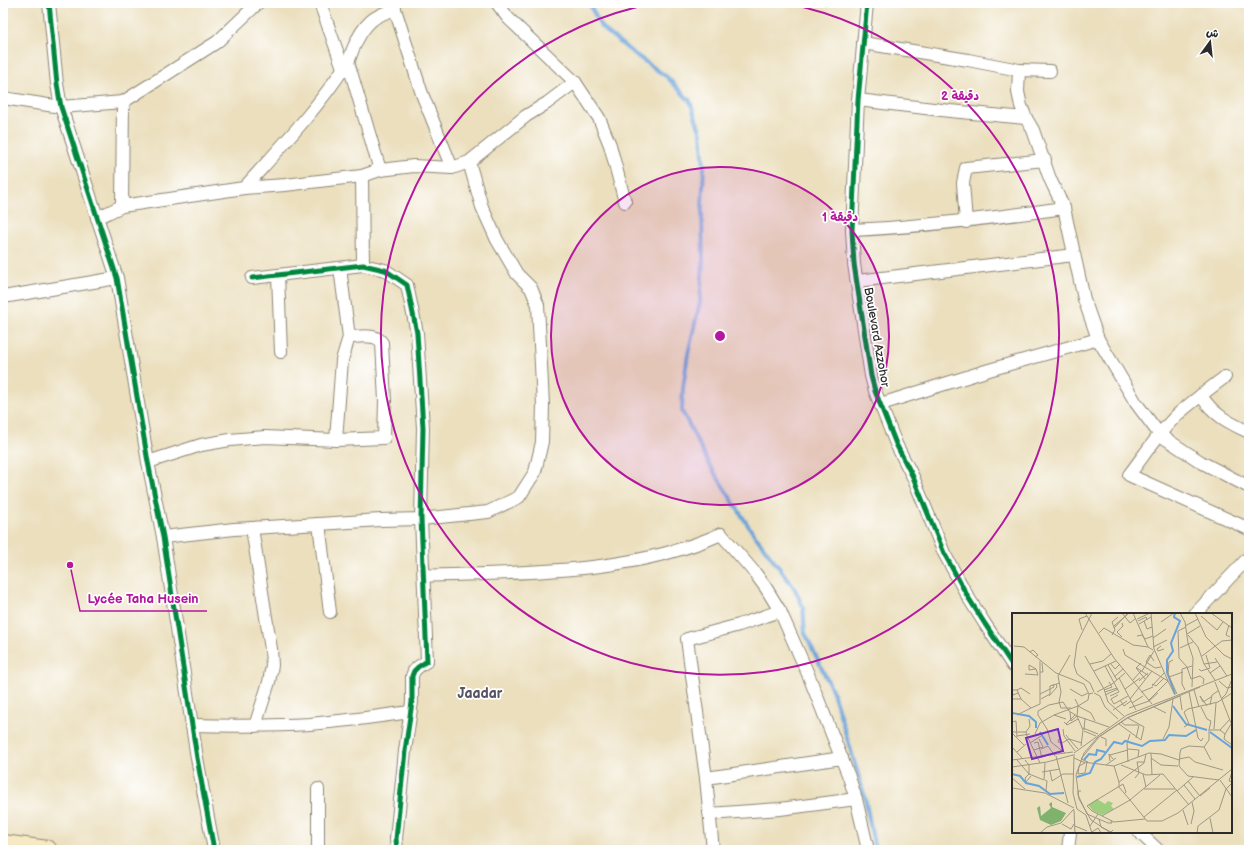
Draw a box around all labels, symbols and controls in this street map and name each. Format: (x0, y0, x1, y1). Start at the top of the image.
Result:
north arrow (1190, 22, 1230, 62)
text: ش (1205, 25, 1220, 41)
text: 2 دقيقة (941, 89, 980, 104)
text: 1 دقيقة (822, 210, 858, 225)
street label: Boulevard Azzohor (860, 286, 893, 389)
centre of rings (713, 329, 727, 343)
callout: Lycée Taha Husein (80, 586, 207, 611)
text: Lycée Taha Husein (87, 591, 199, 607)
inset map (1012, 613, 1232, 833)
district label: Jaadar (458, 685, 503, 702)

